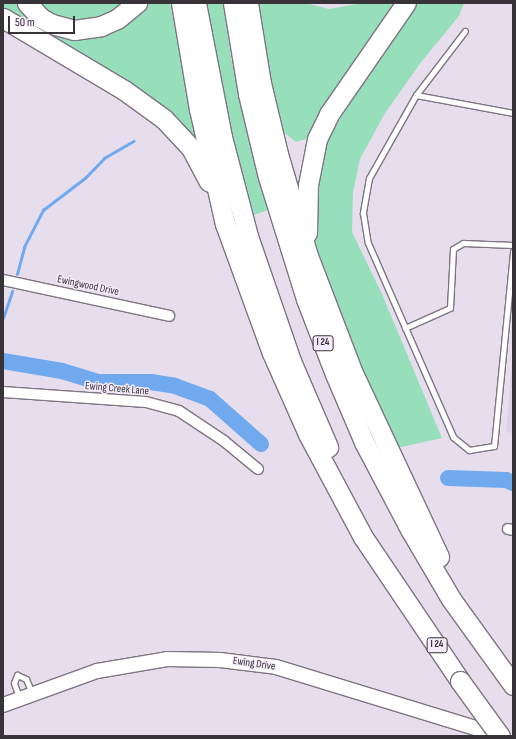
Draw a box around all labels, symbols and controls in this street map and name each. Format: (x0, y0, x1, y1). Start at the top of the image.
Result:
scale bar (10, 8, 77, 34)
text: 50 m (15, 15, 35, 30)
street label: Ewingwood Drive (56, 273, 120, 299)
road number: I 24 (312, 335, 334, 351)
street label: Ewing Creek Lane (84, 380, 150, 398)
road number: I 24 (426, 637, 448, 653)
street label: Ewing Drive (232, 654, 276, 674)

